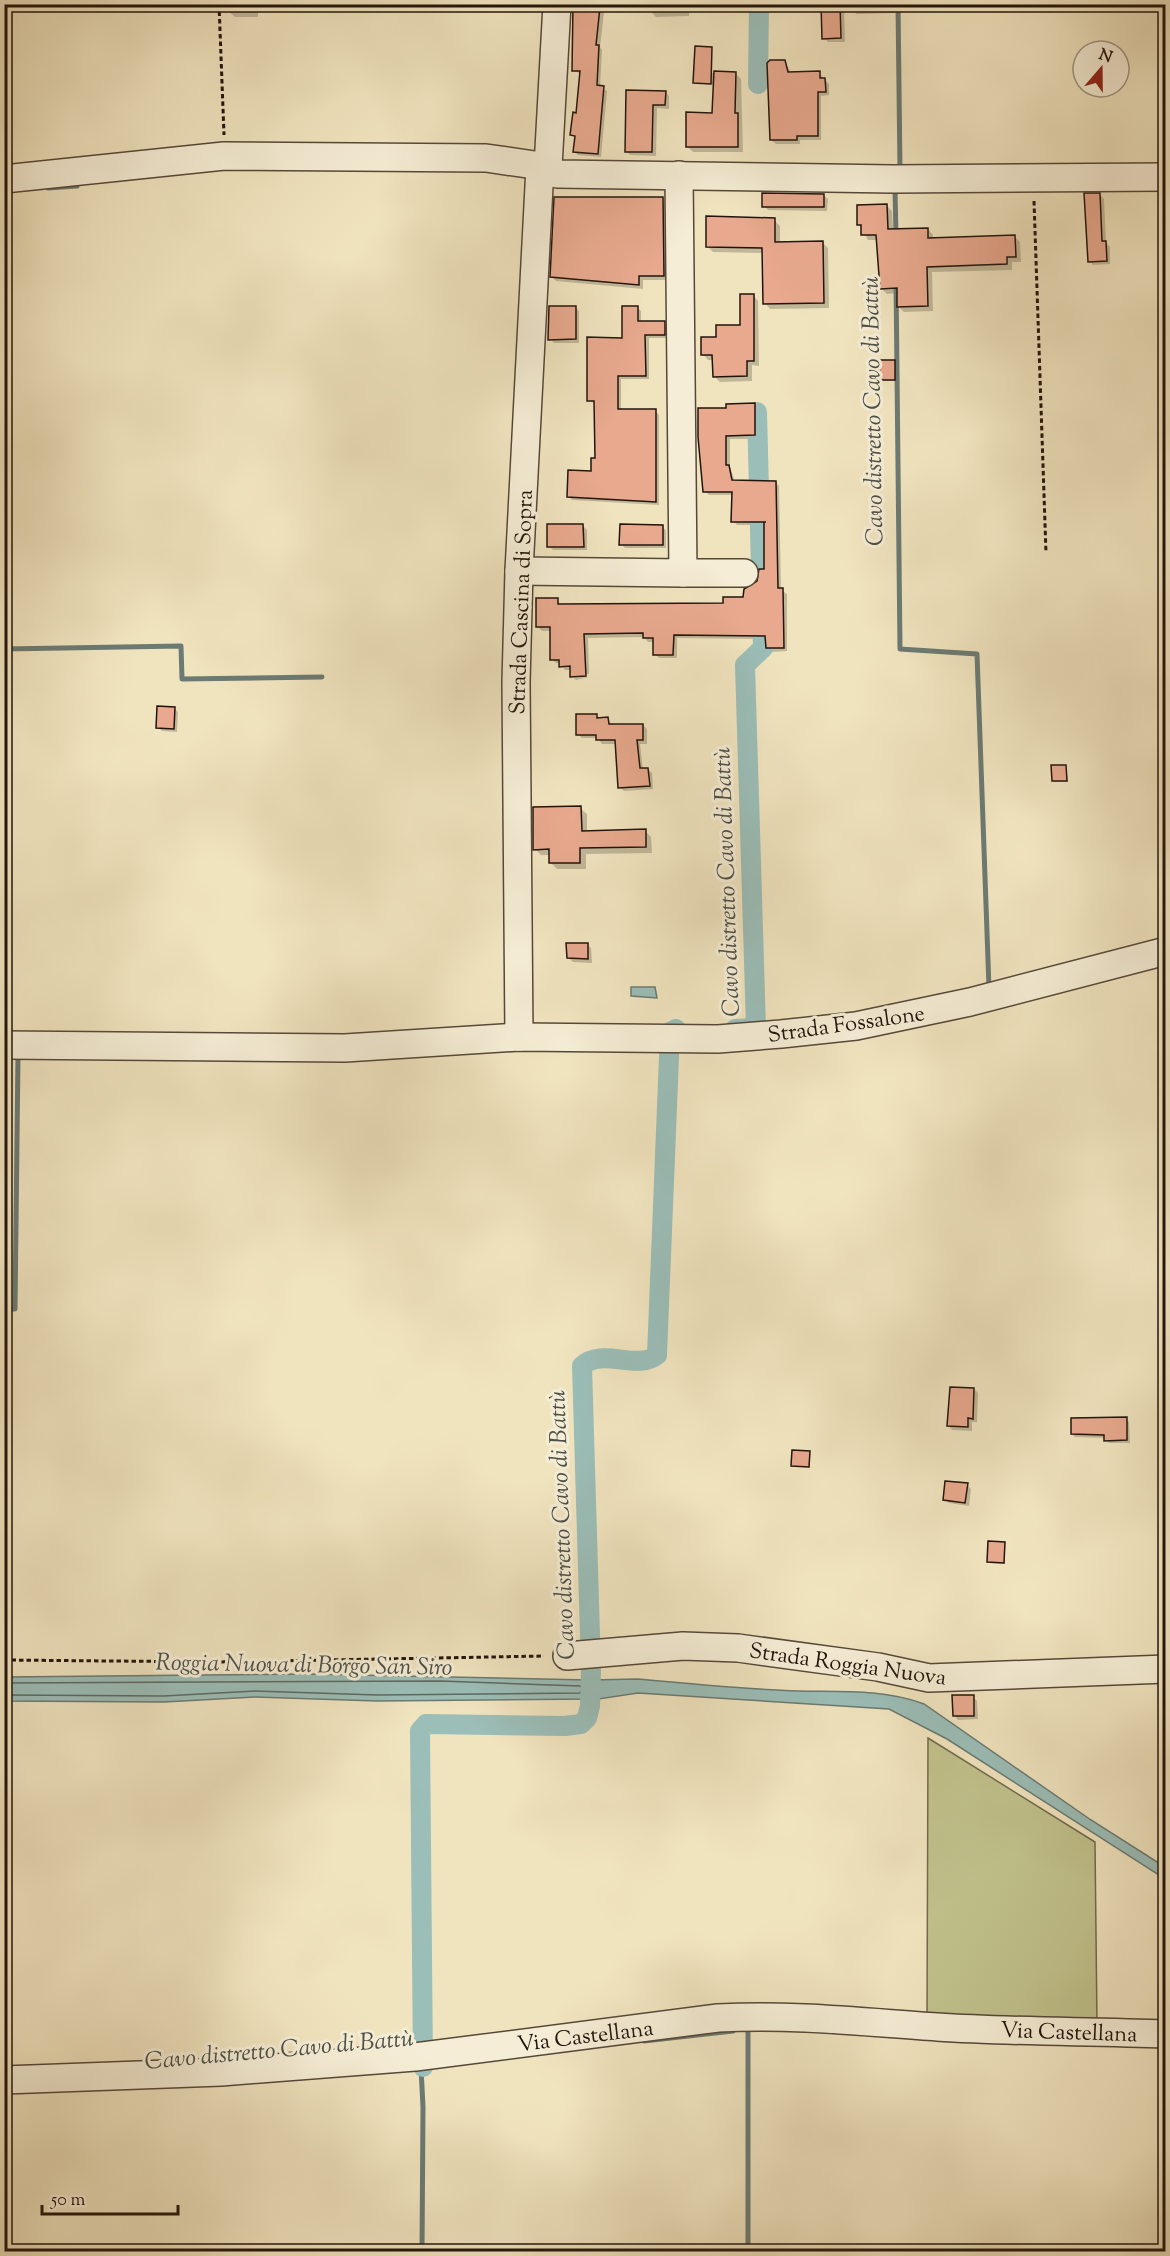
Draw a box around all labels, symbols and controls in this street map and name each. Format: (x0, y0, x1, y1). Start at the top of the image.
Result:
north arrow (1071, 39, 1131, 99)
text: N (1095, 44, 1115, 70)
water label: Cavo distretto Cavo di Battù (855, 275, 893, 546)
street label: Strada Cascina di Sopra (503, 489, 543, 715)
water label: Cavo distretto Cavo di Battù (706, 746, 750, 1017)
street label: Strada Fossalone (766, 999, 927, 1053)
water label: Cavo distretto Cavo di Battù (541, 1389, 585, 1660)
street label: Strada Roggia Nuova (747, 1636, 948, 1696)
water label: Roggia Nuova di Borgo San Siro (155, 1646, 453, 1686)
street label: Via Castellana (515, 2014, 655, 2062)
street label: Via Castellana (1000, 2016, 1138, 2052)
water label: Cavo distretto Cavo di Battù (143, 2022, 415, 2080)
scale bar (42, 2178, 178, 2216)
text: 50 m (50, 2188, 86, 2214)

